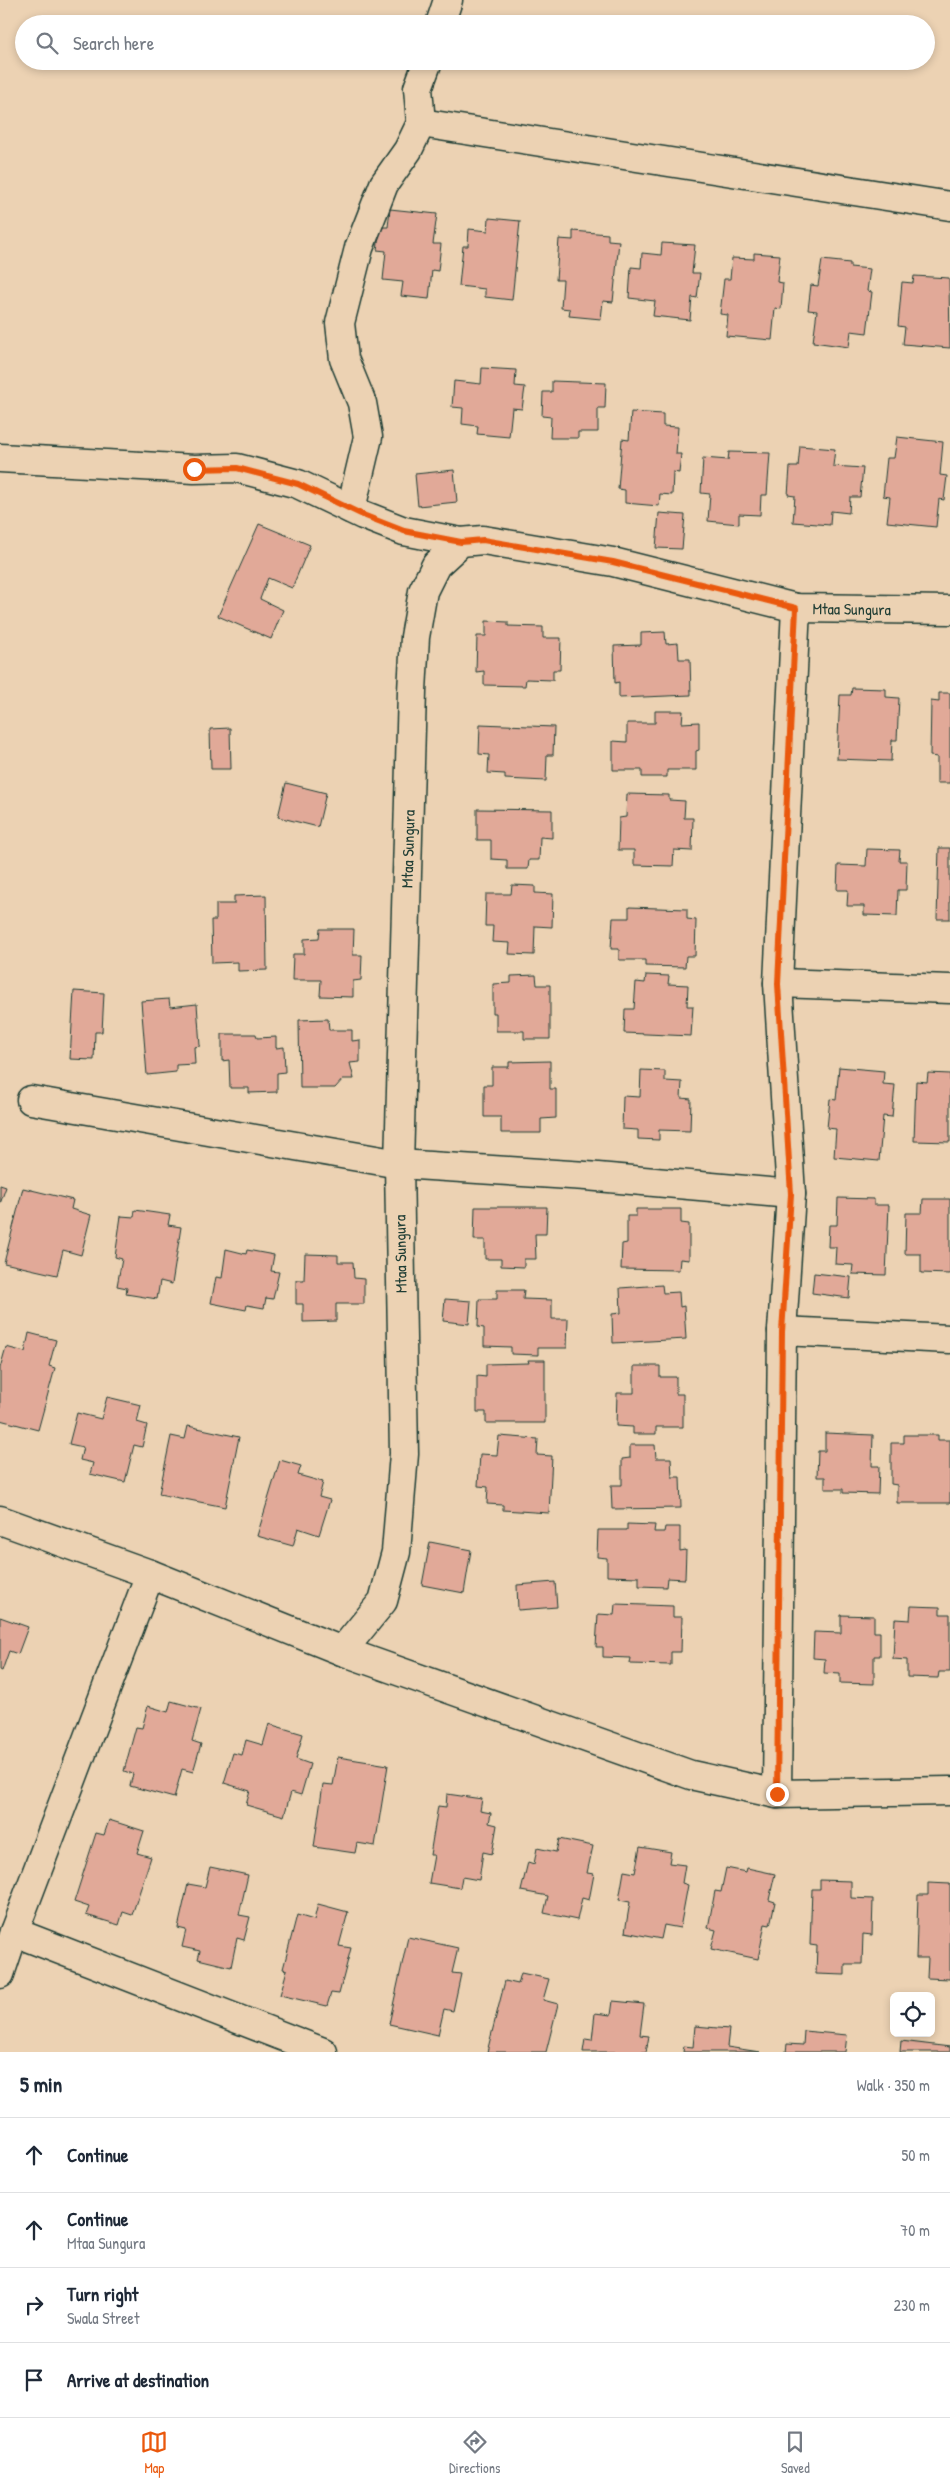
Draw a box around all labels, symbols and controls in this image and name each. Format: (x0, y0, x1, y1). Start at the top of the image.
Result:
search box (15, 15, 935, 70)
icon: search (33, 29, 61, 57)
text: Search here (73, 30, 154, 56)
route start (183, 458, 206, 481)
street label: Mtaa Sungura (812, 597, 891, 620)
street label: Mtaa Sungura (396, 809, 420, 888)
street label: Mtaa Sungura (388, 1215, 412, 1293)
route end (766, 1783, 789, 1806)
map controls (890, 1992, 935, 2037)
button: locate (890, 1992, 935, 2037)
text: 5 min (20, 2070, 62, 2099)
text: Walk · 350 m (857, 2074, 930, 2096)
icon: ahead (20, 2141, 48, 2169)
text: Continue (67, 2142, 128, 2168)
text: 50 m (902, 2144, 930, 2166)
text: Continue (67, 2206, 128, 2232)
icon: ahead (20, 2216, 48, 2244)
text: 70 m (900, 2219, 930, 2241)
text: Mtaa Sungura (67, 2232, 145, 2254)
text: Turn right (67, 2281, 138, 2307)
icon: right (20, 2291, 48, 2319)
text: 230 m (894, 2294, 930, 2316)
text: Swala Street (67, 2307, 139, 2329)
icon: arrive (20, 2366, 48, 2394)
text: Arrive at destination (67, 2367, 209, 2393)
tab: Map (140, 2428, 168, 2477)
tab: Directions (449, 2428, 500, 2477)
tab: Saved (781, 2428, 810, 2477)

